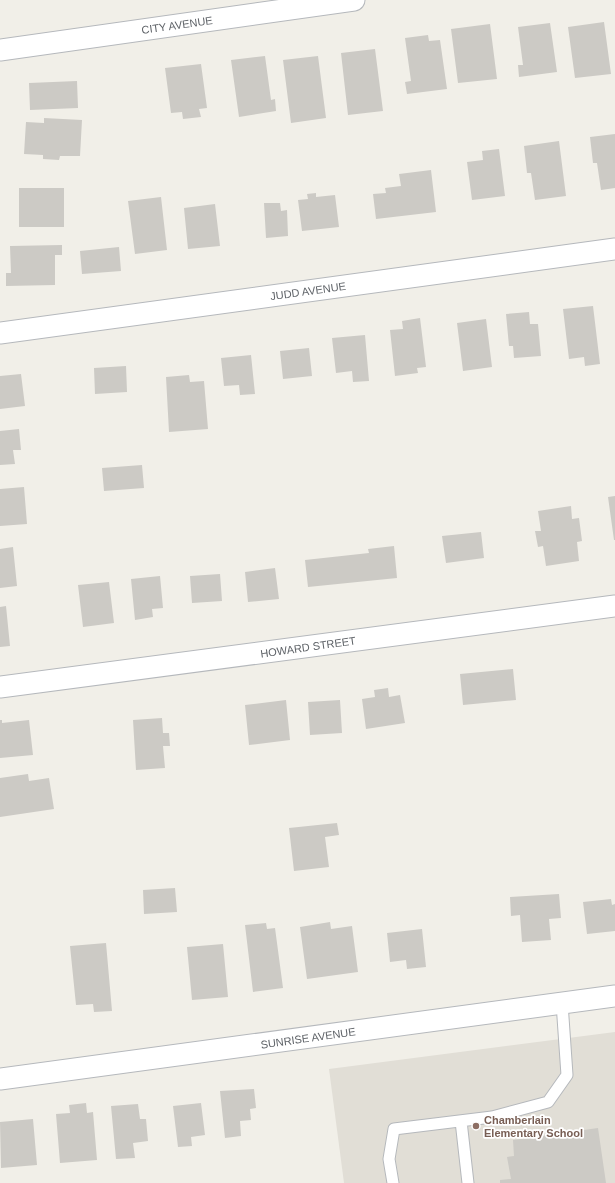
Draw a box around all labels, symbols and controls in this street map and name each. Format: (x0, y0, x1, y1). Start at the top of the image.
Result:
street label: CITY AVENUE (141, 14, 213, 36)
street label: JUDD AVENUE (269, 280, 347, 302)
street label: HOWARD STREET (260, 634, 357, 660)
street label: SUNRISE AVENUE (260, 1025, 356, 1051)
place label: Chamberlain Elementary School (484, 1114, 583, 1139)
marker: Chamberlain Elementary School (471, 1121, 481, 1131)

